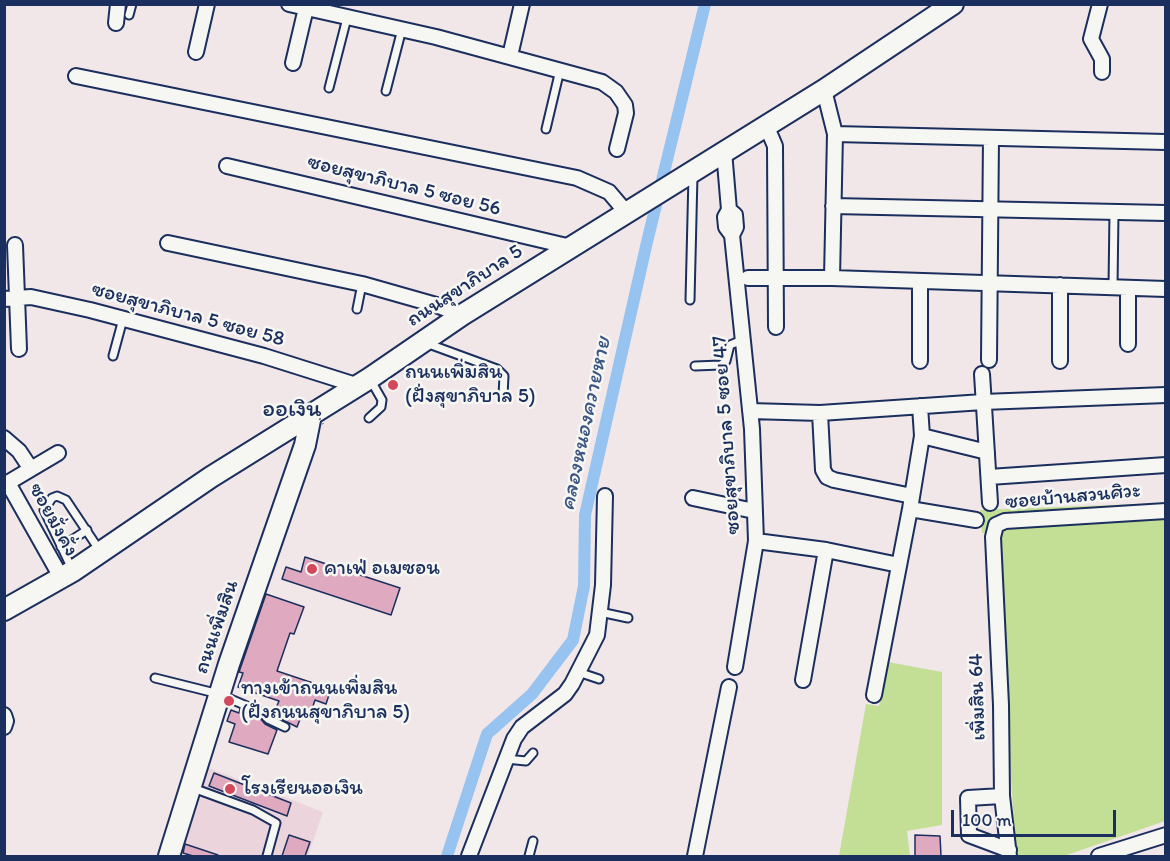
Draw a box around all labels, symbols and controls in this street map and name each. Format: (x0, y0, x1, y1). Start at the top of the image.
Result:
street label: ซอยสุขาภิบาล 5 ซอย 56 (305, 150, 503, 222)
street label: ถนนสุขาภิบาล 5 (402, 239, 528, 333)
street label: ซอยสุขาภิบาล 5 ซอย 58 (89, 277, 287, 353)
water label: คลองหนองควายหาย (555, 335, 617, 513)
street label: ซอยสุขาภิบาล 5 ซอย 47 (707, 335, 747, 535)
place label: ถนนเพิ่มสิน (ฝั่งสุขาภิบาล 5) (405, 360, 536, 410)
marker: ถนนเพิ่มสิน (ฝั่งสุขาภิบาล 5) (386, 378, 400, 392)
district label: ออเงิน (263, 396, 321, 424)
street label: ซอยมั่งคั่ง (23, 479, 83, 561)
street label: ซอยบ้านสวนศิวะ (1004, 479, 1142, 515)
place label: คาเฟ่ อเมซอน (324, 556, 440, 582)
marker: คาเฟ่ อเมซอน (305, 562, 319, 576)
street label: ถนนเพิ่มสิน (189, 577, 245, 677)
street label: เพิ่มสิน 64 (964, 653, 992, 741)
place label: ทางเข้าถนนเพิ่มสิน (ฝั่งถนนสุขาภิบาล 5) (241, 676, 410, 726)
marker: ทางเข้าถนนเพิ่มสิน (ฝั่งถนนสุขาภิบาล 5) (222, 694, 236, 708)
place label: โรงเรียนออเงิน (242, 776, 363, 802)
marker: โรงเรียนออเงิน (223, 782, 237, 796)
scale bar (954, 798, 1119, 836)
text: 100 m (962, 809, 1012, 831)

